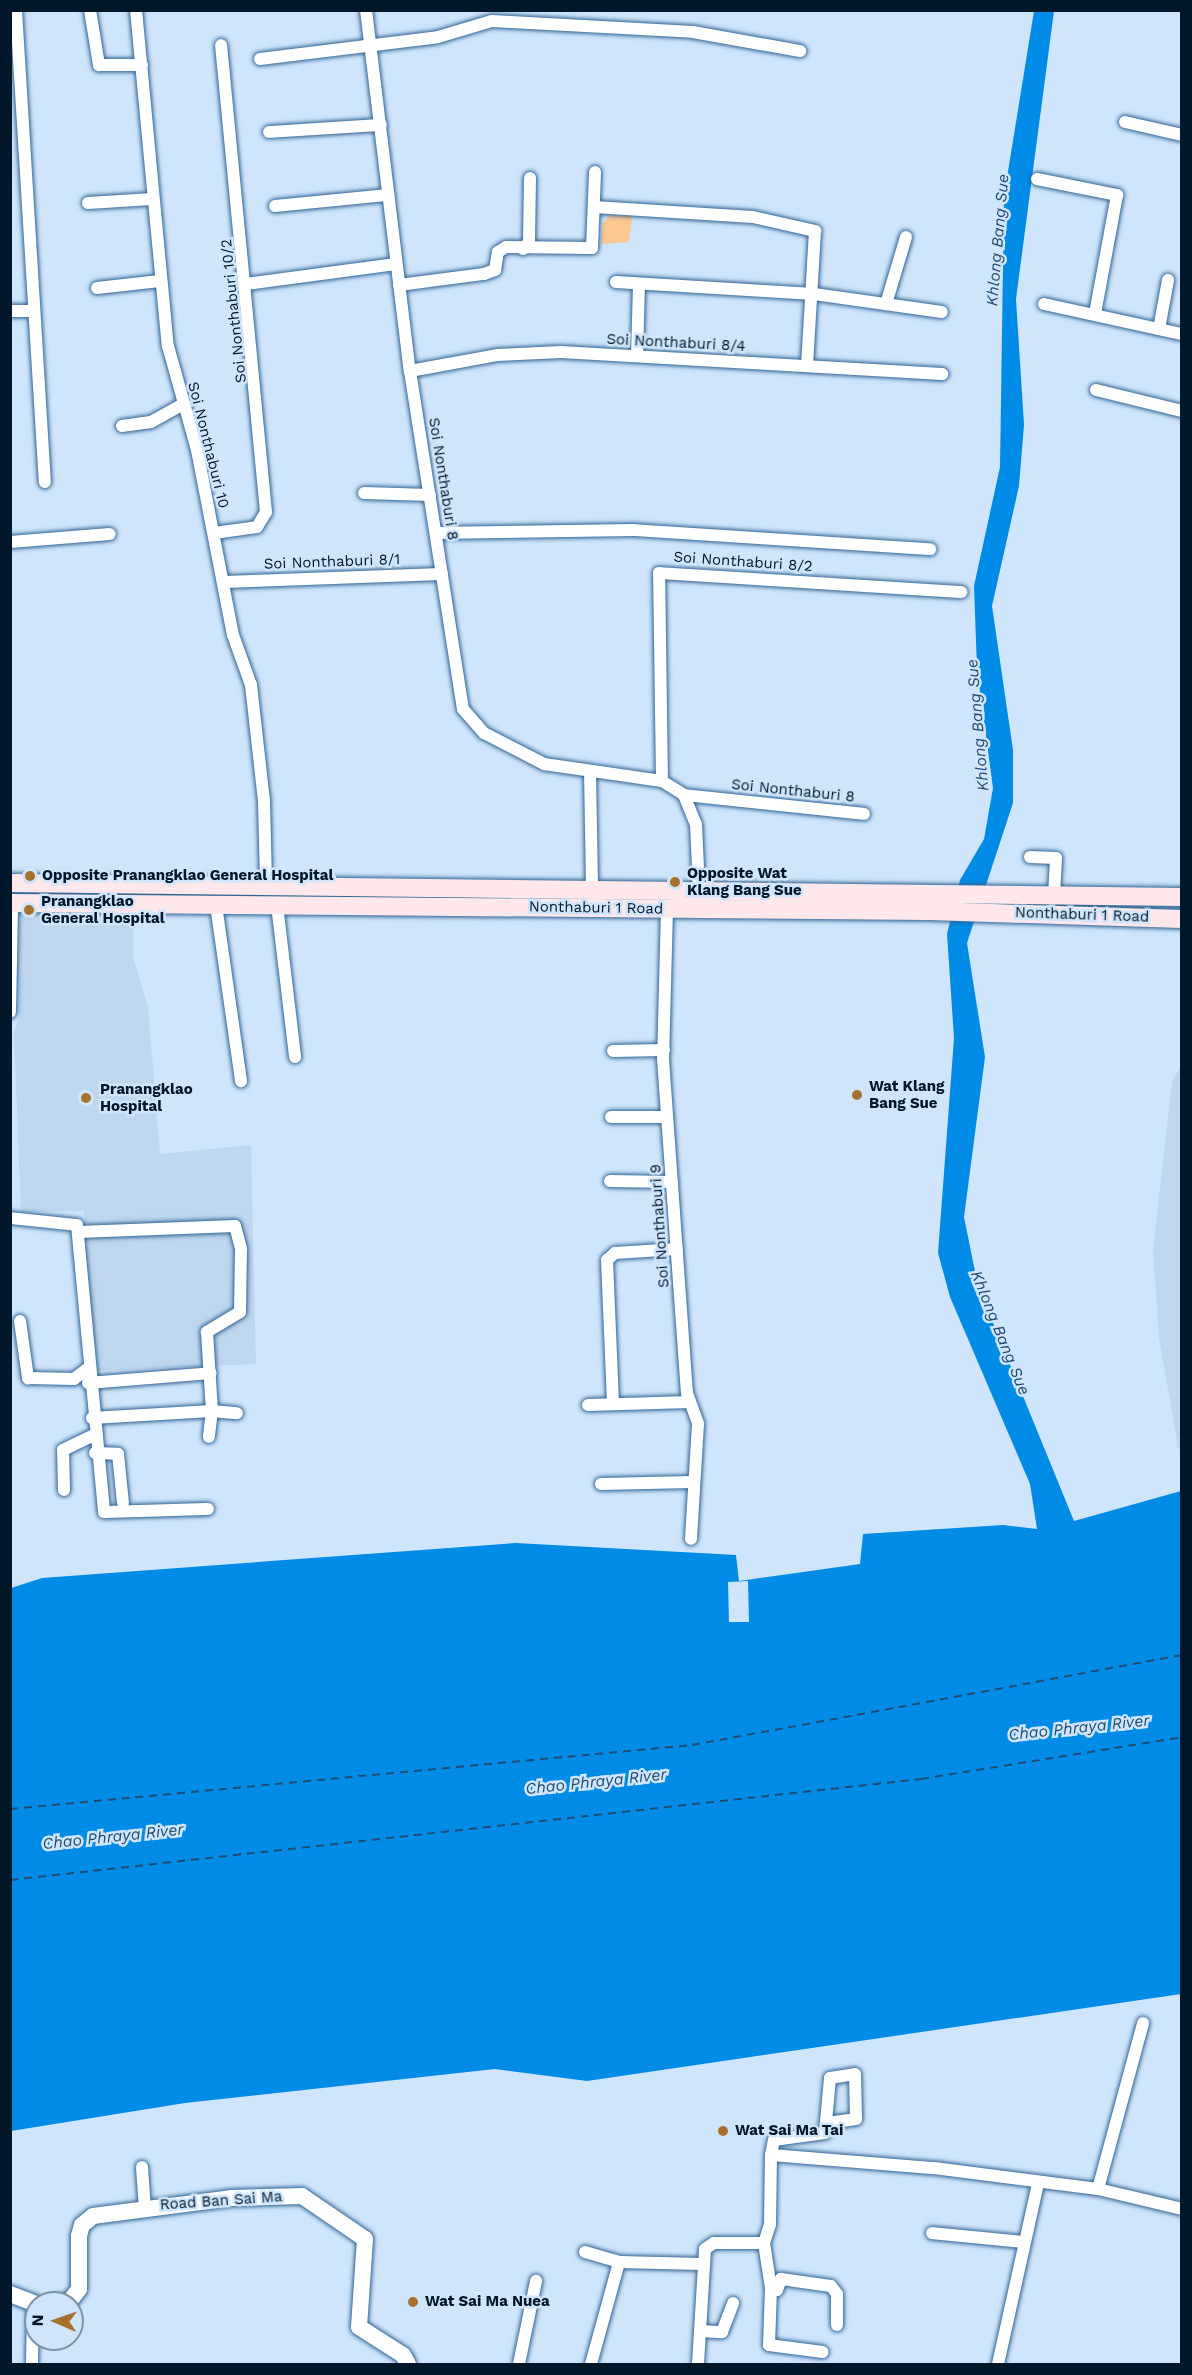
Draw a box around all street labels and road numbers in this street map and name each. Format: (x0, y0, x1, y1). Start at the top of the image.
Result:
street label: Soi Nonthaburi 10/2 (217, 238, 251, 384)
street label: Soi Nonthaburi 8/4 (606, 330, 746, 356)
street label: Soi Nonthaburi 10 (184, 380, 232, 510)
street label: Soi Nonthaburi 8 (424, 416, 462, 542)
street label: Soi Nonthaburi 8/2 (673, 548, 813, 576)
street label: Soi Nonthaburi 8/1 (264, 551, 400, 573)
street label: Soi Nonthaburi 8 (730, 776, 856, 806)
street label: Nonthaburi 1 Road (529, 898, 663, 918)
street label: Nonthaburi 1 Road (1014, 904, 1150, 926)
street label: Soi Nonthaburi 9 (647, 1164, 673, 1288)
street label: Road Ban Sai Ma (159, 2188, 283, 2214)

